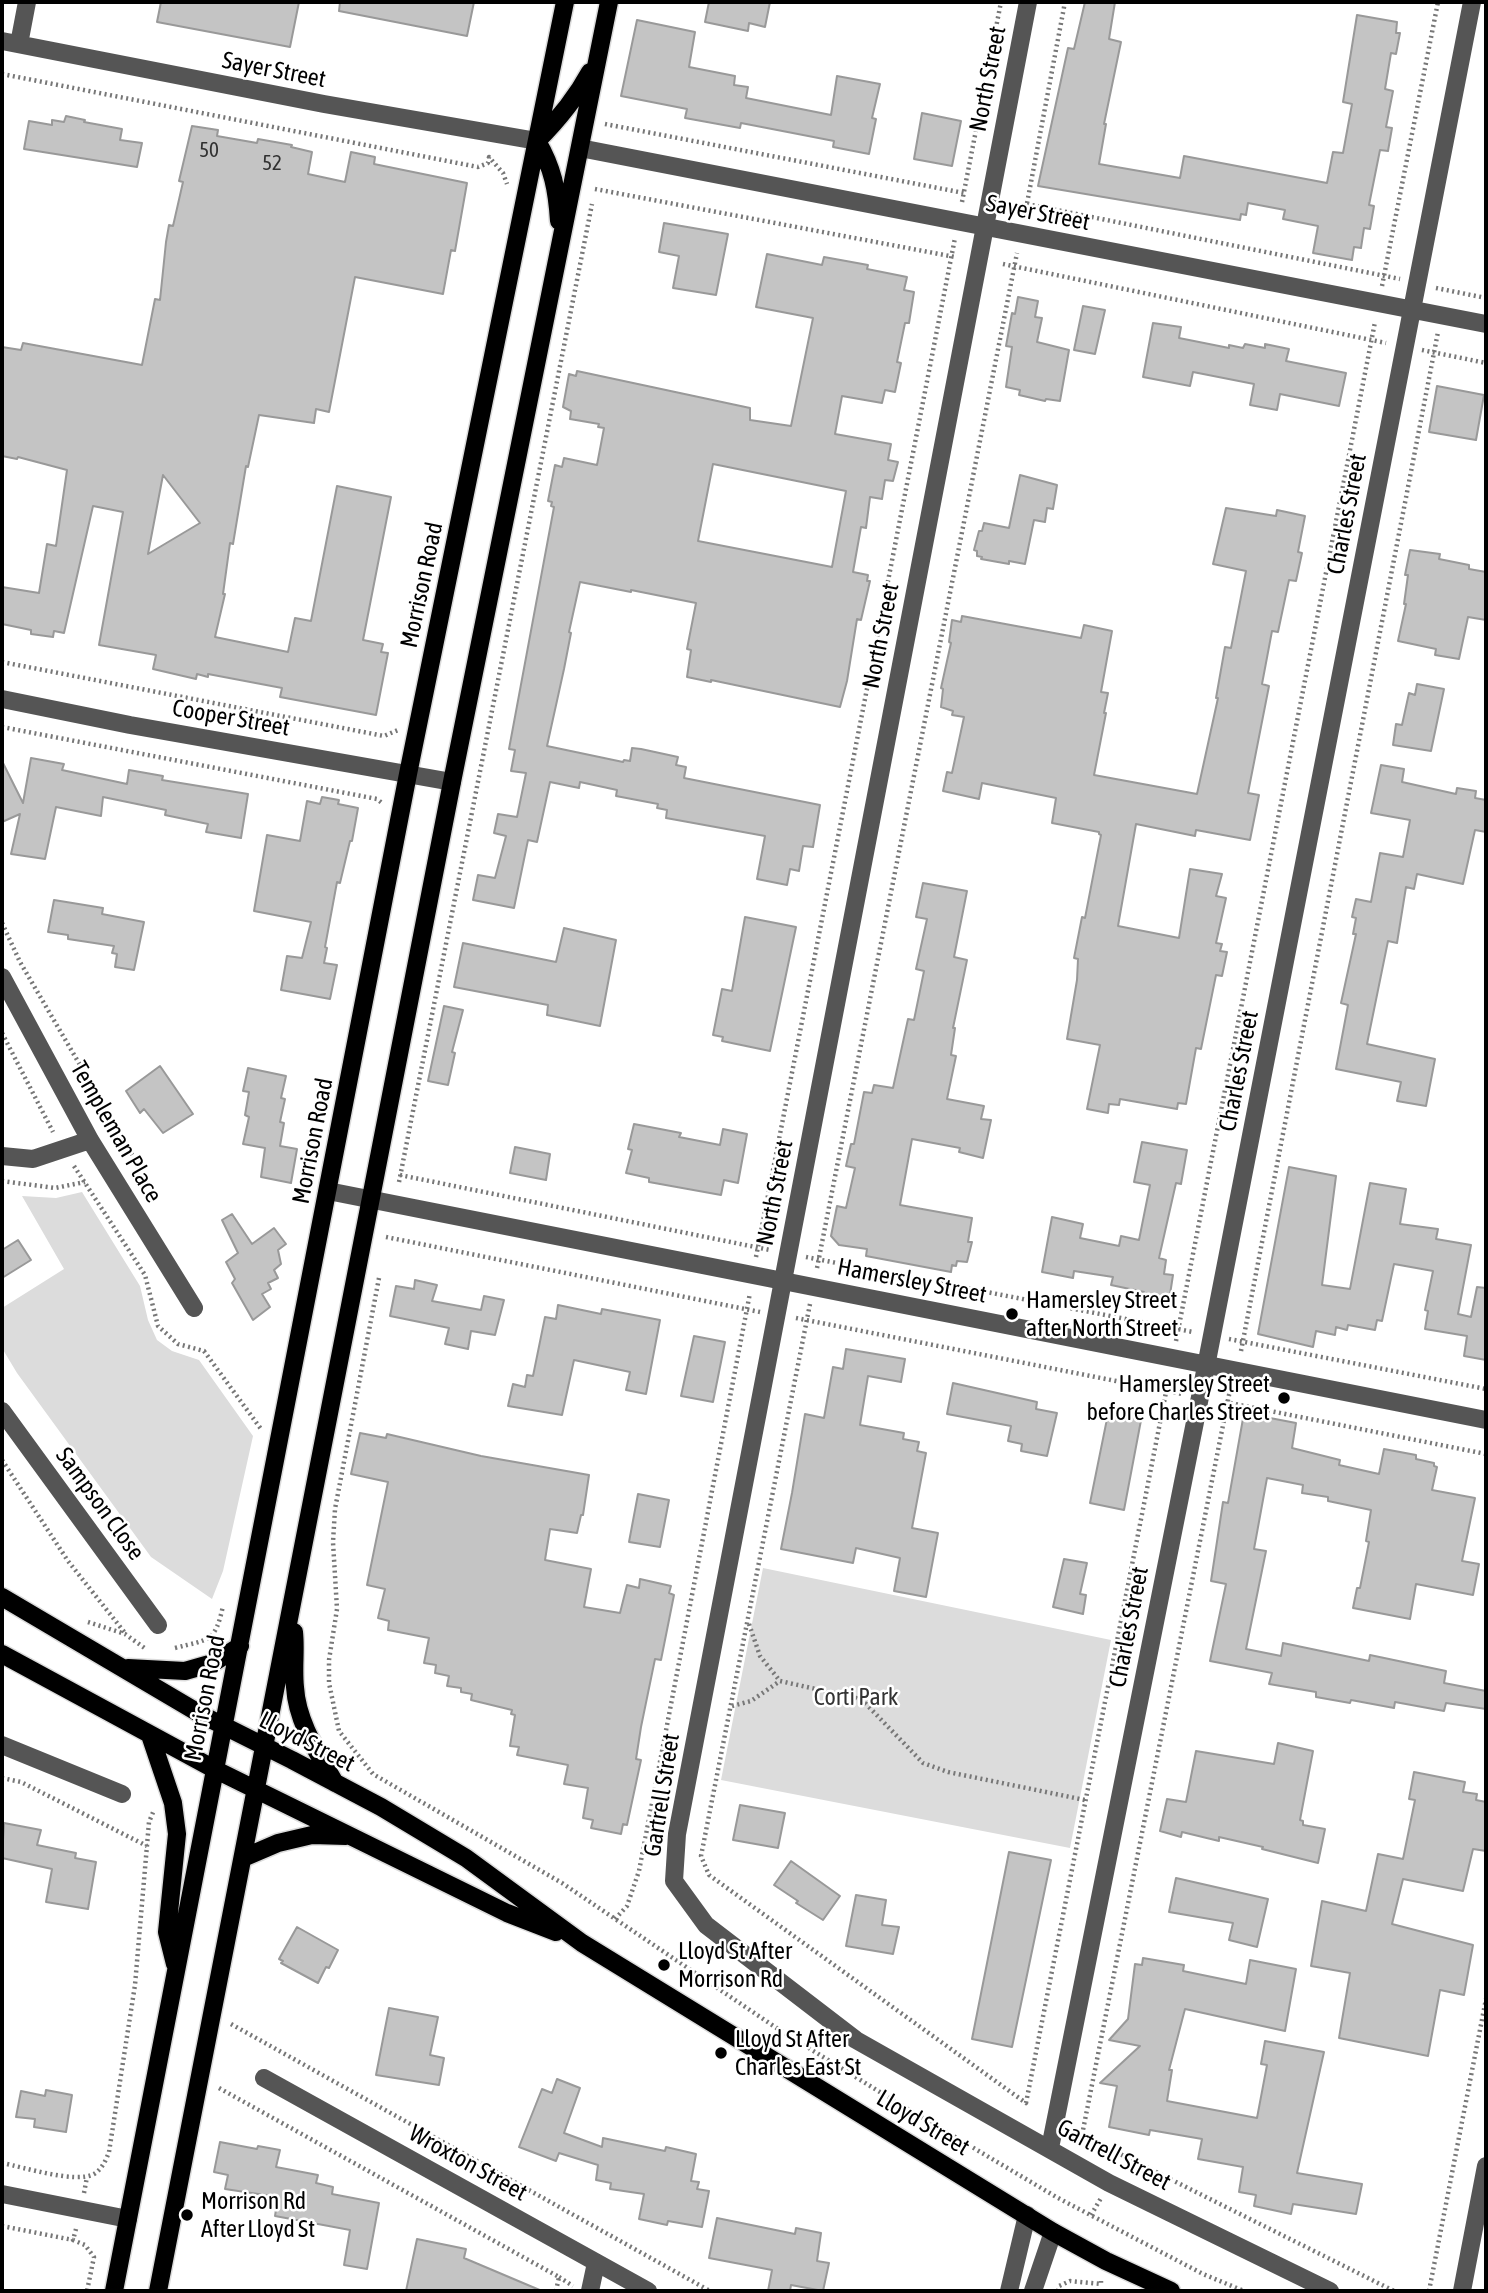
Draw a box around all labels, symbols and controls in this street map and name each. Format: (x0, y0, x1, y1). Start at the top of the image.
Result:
street label: North Street (964, 24, 1012, 134)
street label: Sayer Street (220, 46, 328, 94)
house number: 50 (199, 137, 219, 163)
house number: 52 (262, 150, 282, 176)
street label: Sayer Street (984, 189, 1092, 237)
street label: Charles Street (1321, 451, 1373, 577)
street label: Morrison Road (395, 520, 449, 650)
street label: North Street (857, 581, 905, 691)
street label: Cooper Street (170, 694, 292, 742)
street label: Charles Street (1213, 1008, 1265, 1134)
street label: Templeman Place (64, 1056, 168, 1208)
street label: Morrison Road (287, 1076, 339, 1206)
street label: North Street (751, 1138, 799, 1248)
street label: Hamersley Street (835, 1252, 989, 1310)
place label: Hamersley Street after North Street (1026, 1286, 1178, 1342)
marker: Hamersley Street after North Street (1004, 1306, 1020, 1322)
place label: Hamersley Street before Charles Street (1086, 1370, 1270, 1426)
marker: Hamersley Street before Charles Street (1276, 1390, 1292, 1406)
street label: Sampson Close (50, 1442, 150, 1566)
street label: Charles Street (1103, 1564, 1155, 1690)
street label: Morrison Road (179, 1633, 231, 1763)
park label: Corti Park (814, 1683, 898, 1711)
street label: Lloyd Street (254, 1706, 360, 1778)
street label: Gartrell Street (638, 1731, 686, 1859)
place label: Lloyd St After Morrison Rd (678, 1937, 792, 1993)
marker: Lloyd St After Morrison Rd (656, 1957, 672, 1973)
place label: Lloyd St After Charles East St (735, 2025, 862, 2081)
marker: Lloyd St After Charles East St (713, 2045, 729, 2061)
street label: Lloyd Street (871, 2084, 975, 2162)
street label: Gartrell Street (1052, 2113, 1176, 2197)
street label: Wroxton Street (404, 2119, 532, 2207)
place label: Morrison Rd After Lloyd St (201, 2187, 315, 2243)
marker: Morrison Rd After Lloyd St (179, 2207, 195, 2223)

